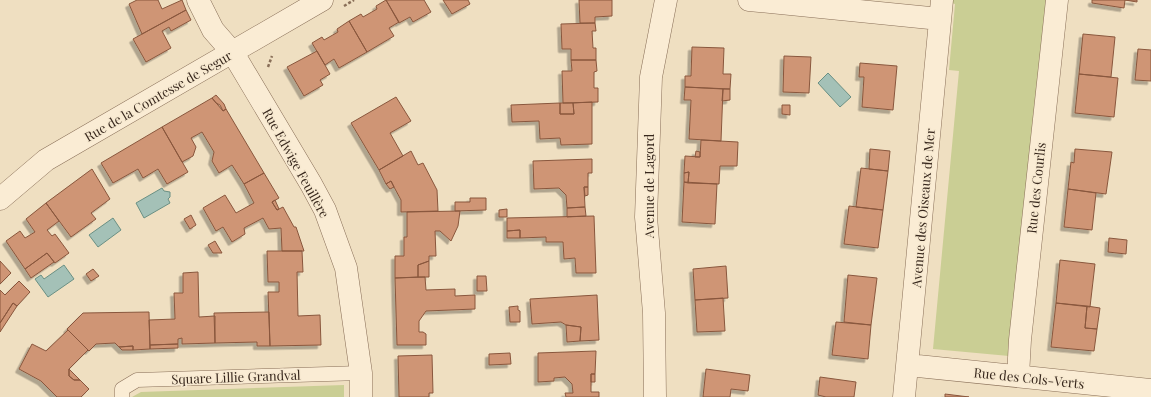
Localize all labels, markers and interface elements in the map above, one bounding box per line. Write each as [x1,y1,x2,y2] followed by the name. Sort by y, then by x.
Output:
[81,46,235,145] street label: Rue de la Comtesse de Segur
[259,105,334,221] street label: Rue Edwige Feuillère
[907,127,938,289] street label: Avenue des Oiseaux de Mer
[640,133,657,239] street label: Avenue de Lagord
[1022,141,1049,234] street label: Rue des Courlis
[973,363,1085,392] street label: Rue des Cols-Verts
[171,366,301,387] street label: Square Lillie Grandval

